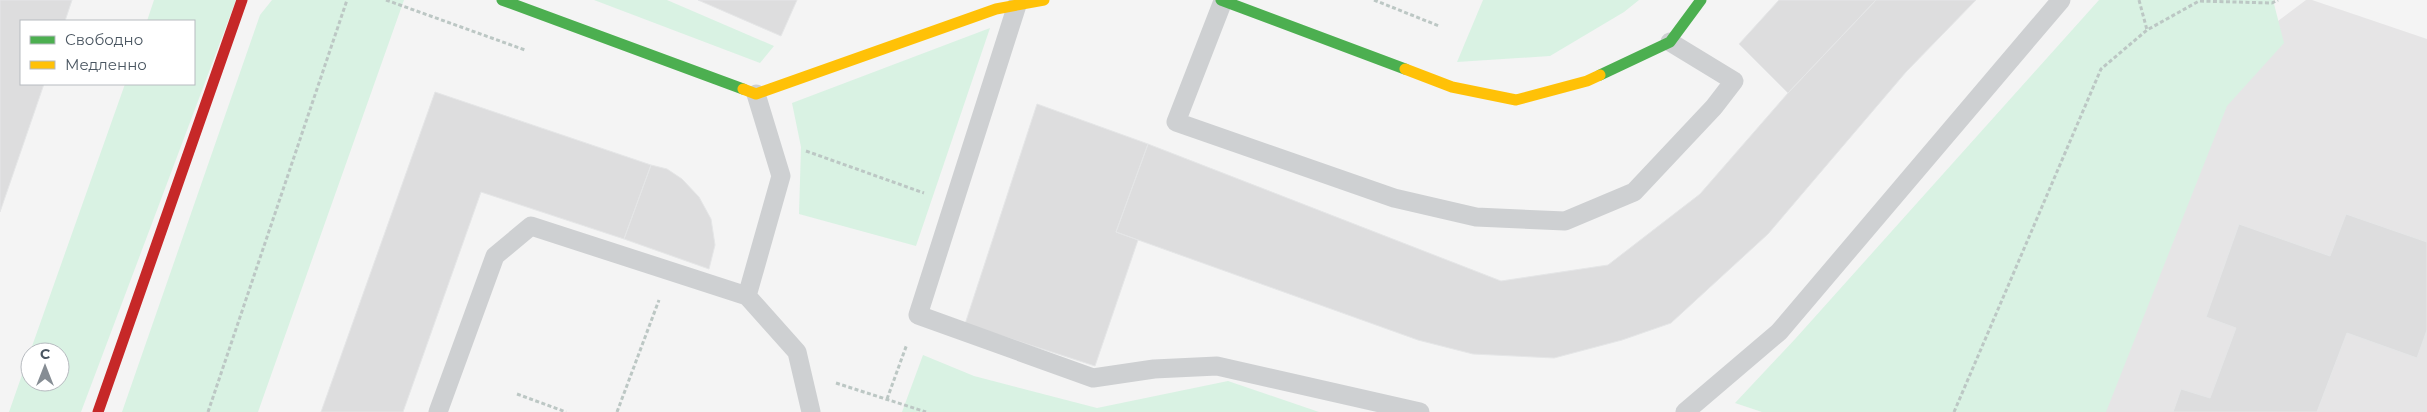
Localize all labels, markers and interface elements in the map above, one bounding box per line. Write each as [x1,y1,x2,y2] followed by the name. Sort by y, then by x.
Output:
[20,20,195,85] legend
[65,30,143,49] text: Свободно
[65,55,147,74] text: Медленно
[20,342,70,392] north arrow
[40,345,50,363] text: С

